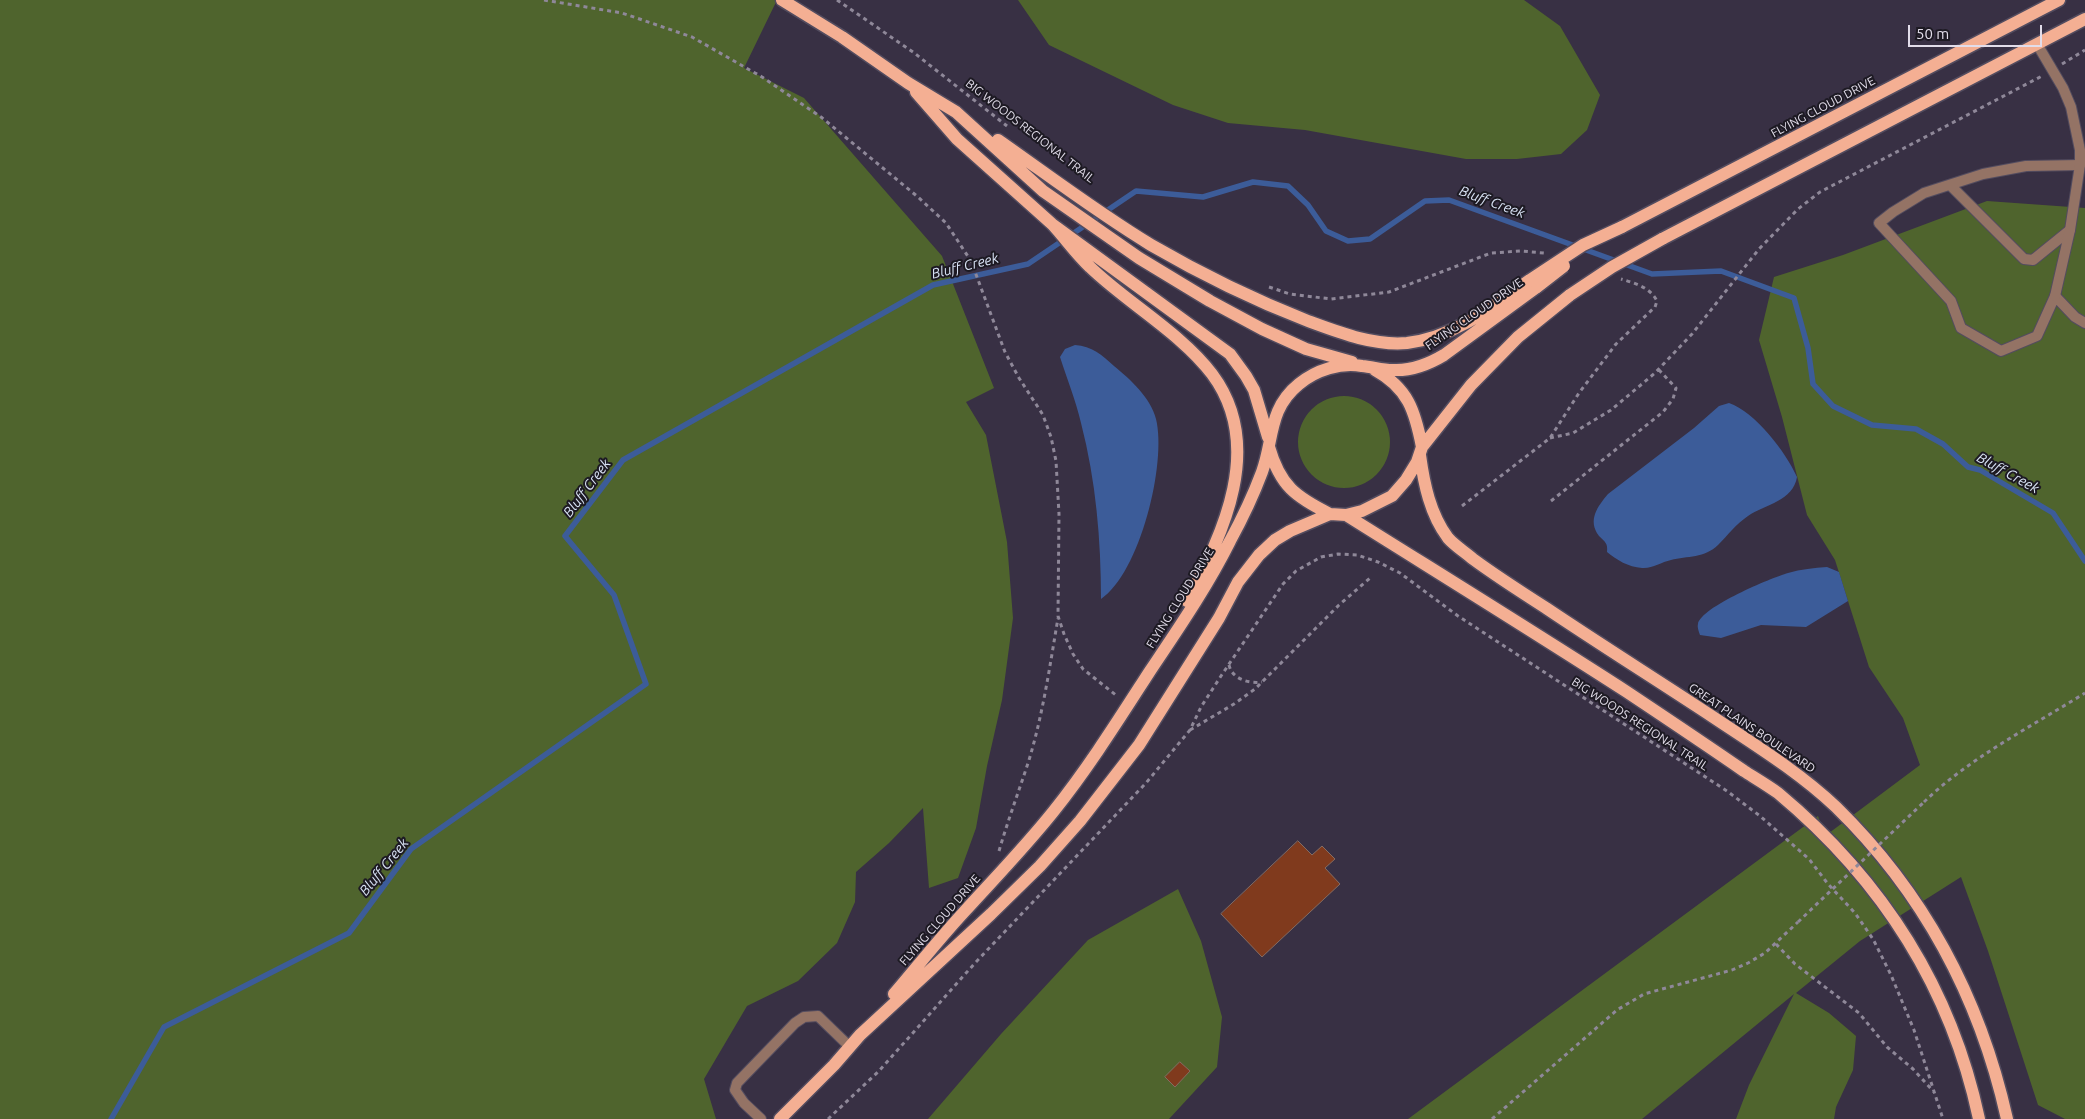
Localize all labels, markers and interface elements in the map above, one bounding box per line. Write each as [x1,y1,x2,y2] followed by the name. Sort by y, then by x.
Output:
[1910,15,2044,47] scale bar
[1916,25,1949,42] text: 50 m
[1769,73,1877,141] street label: FLYING CLOUD DRIVE
[963,76,1097,186] street label: BIG WOODS REGIONAL TRAIL
[1457,182,1527,222] water label: Bluff Creek
[930,250,1000,282] water label: Bluff Creek
[1422,275,1526,353] street label: FLYING CLOUD DRIVE
[1974,449,2042,497] water label: Bluff Creek
[560,456,614,520] water label: Bluff Creek
[1143,545,1217,651] street label: FLYING CLOUD DRIVE
[1569,674,1711,774] street label: BIG WOODS REGIONAL TRAIL
[1686,680,1818,776] street label: GREAT PLAINS BOULEVARD
[356,835,412,899] water label: Bluff Creek
[897,872,983,968] street label: FLYING CLOUD DRIVE

